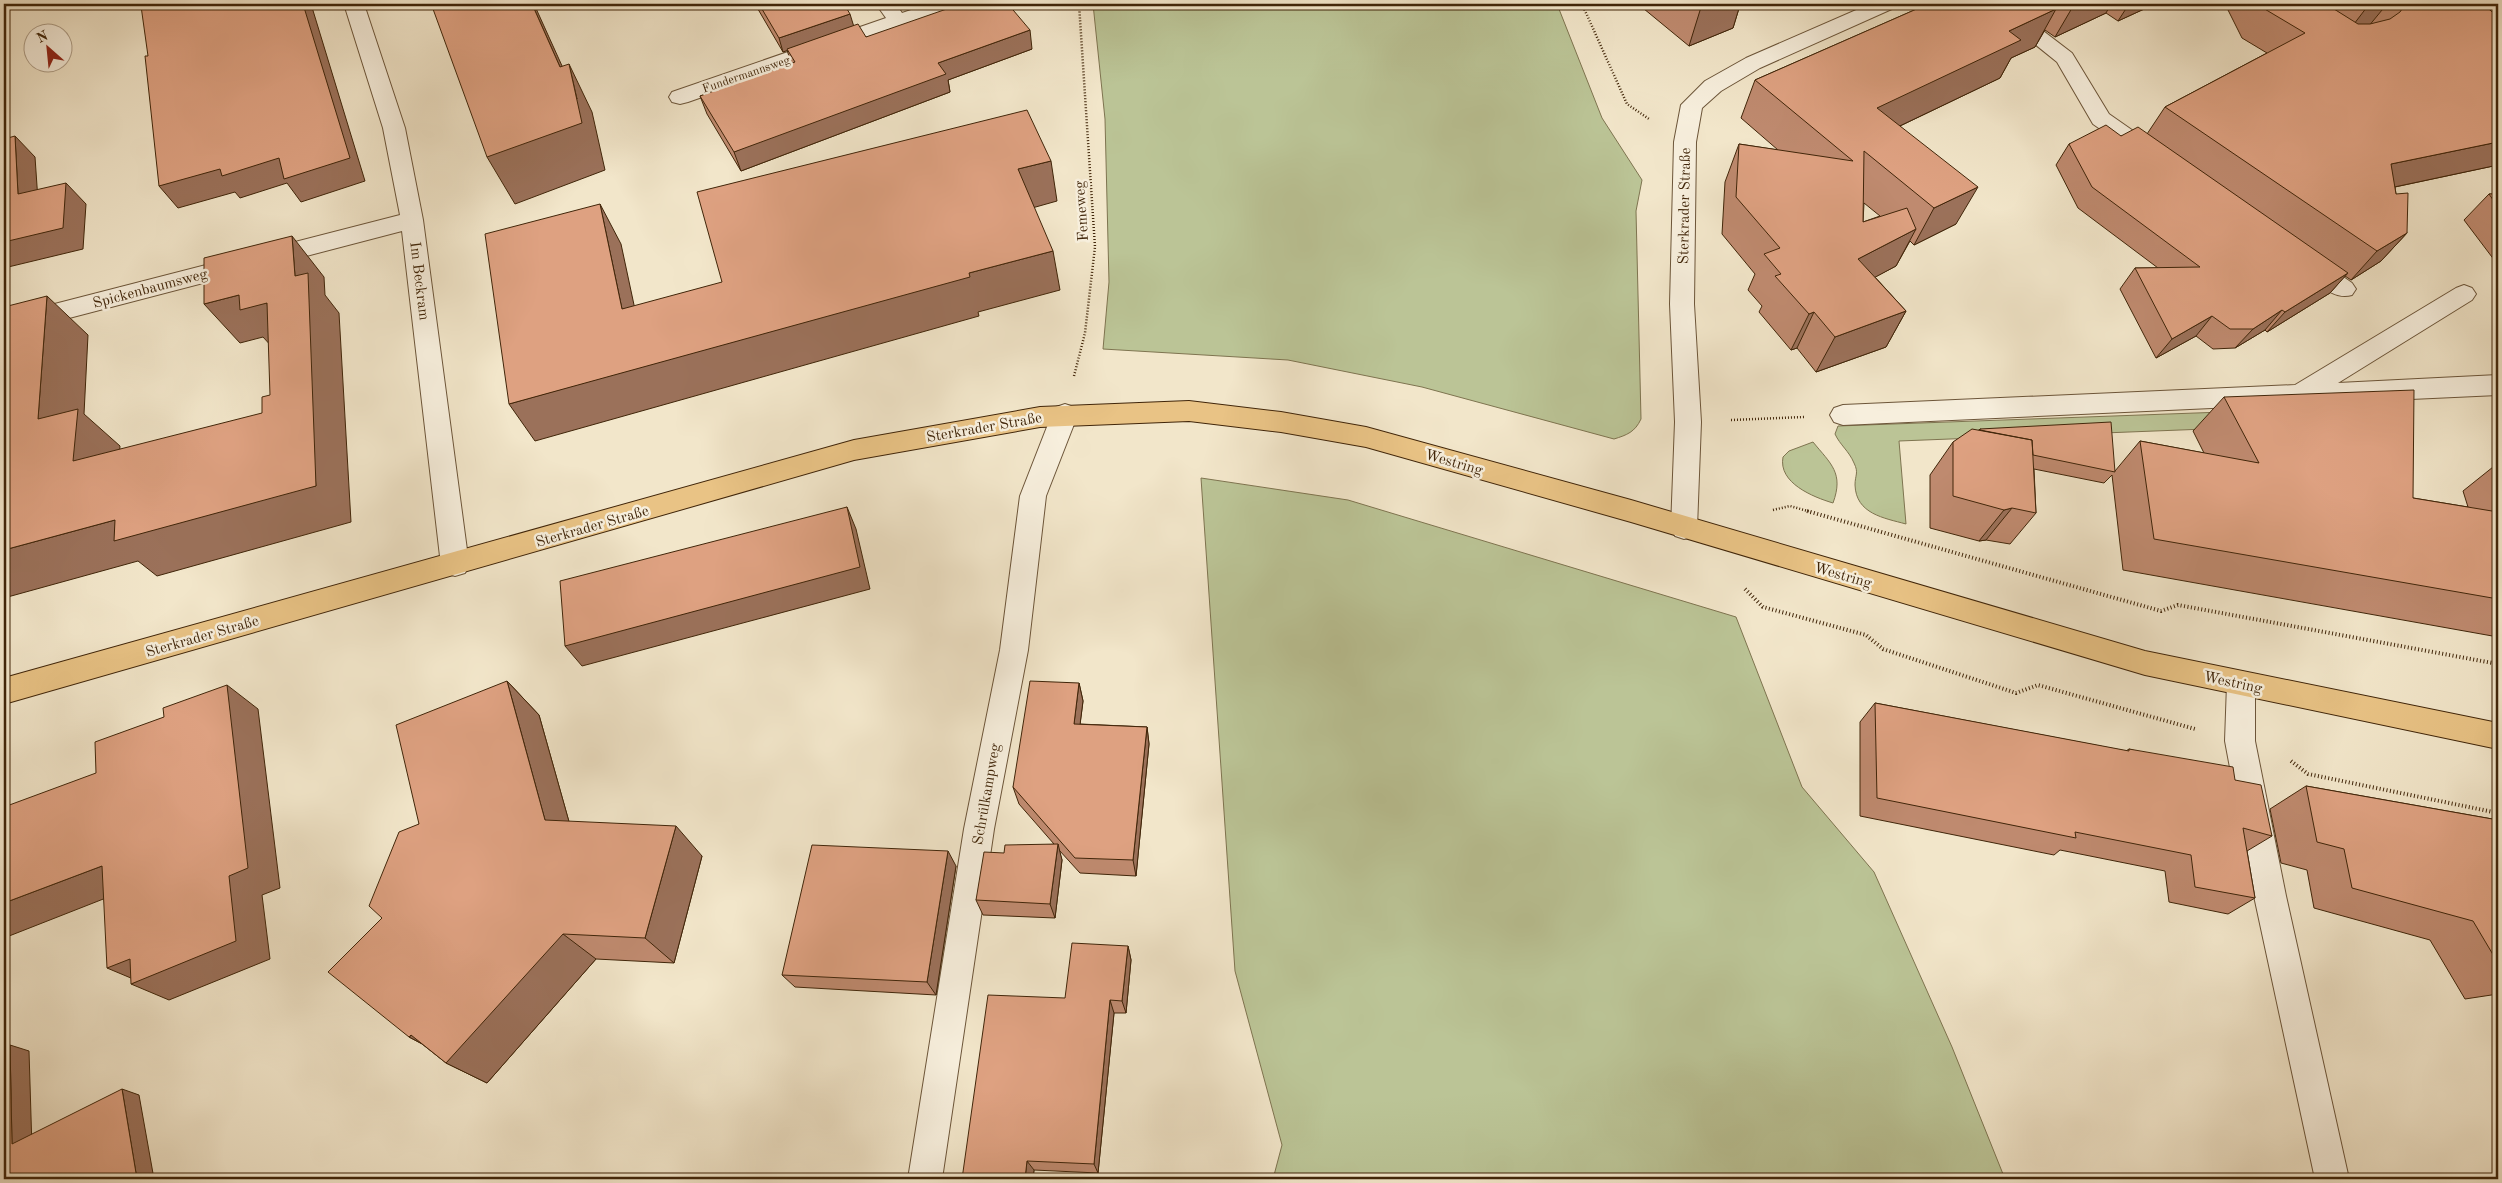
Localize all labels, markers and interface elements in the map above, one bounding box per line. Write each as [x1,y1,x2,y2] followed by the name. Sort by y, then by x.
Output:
[22,22,72,72] north arrow
[35,29,51,46] text: N
[701,54,792,96] street label: Fundermannsweg
[1677,147,1694,265] street label: Sterkrader Straße
[1073,180,1092,242] street label: Femeweg
[406,241,431,321] street label: Im Beckram
[92,267,209,312] street label: Spickenbaumsweg
[925,411,1043,446] street label: Sterkrader Straße
[1423,448,1484,479] street label: Westring
[534,504,651,551] street label: Sterkrader Straße
[1812,561,1873,592] street label: Westring
[144,614,261,661] street label: Sterkrader Straße
[2202,670,2263,697] street label: Westring
[971,742,1004,846] street label: Schrülkampweg

